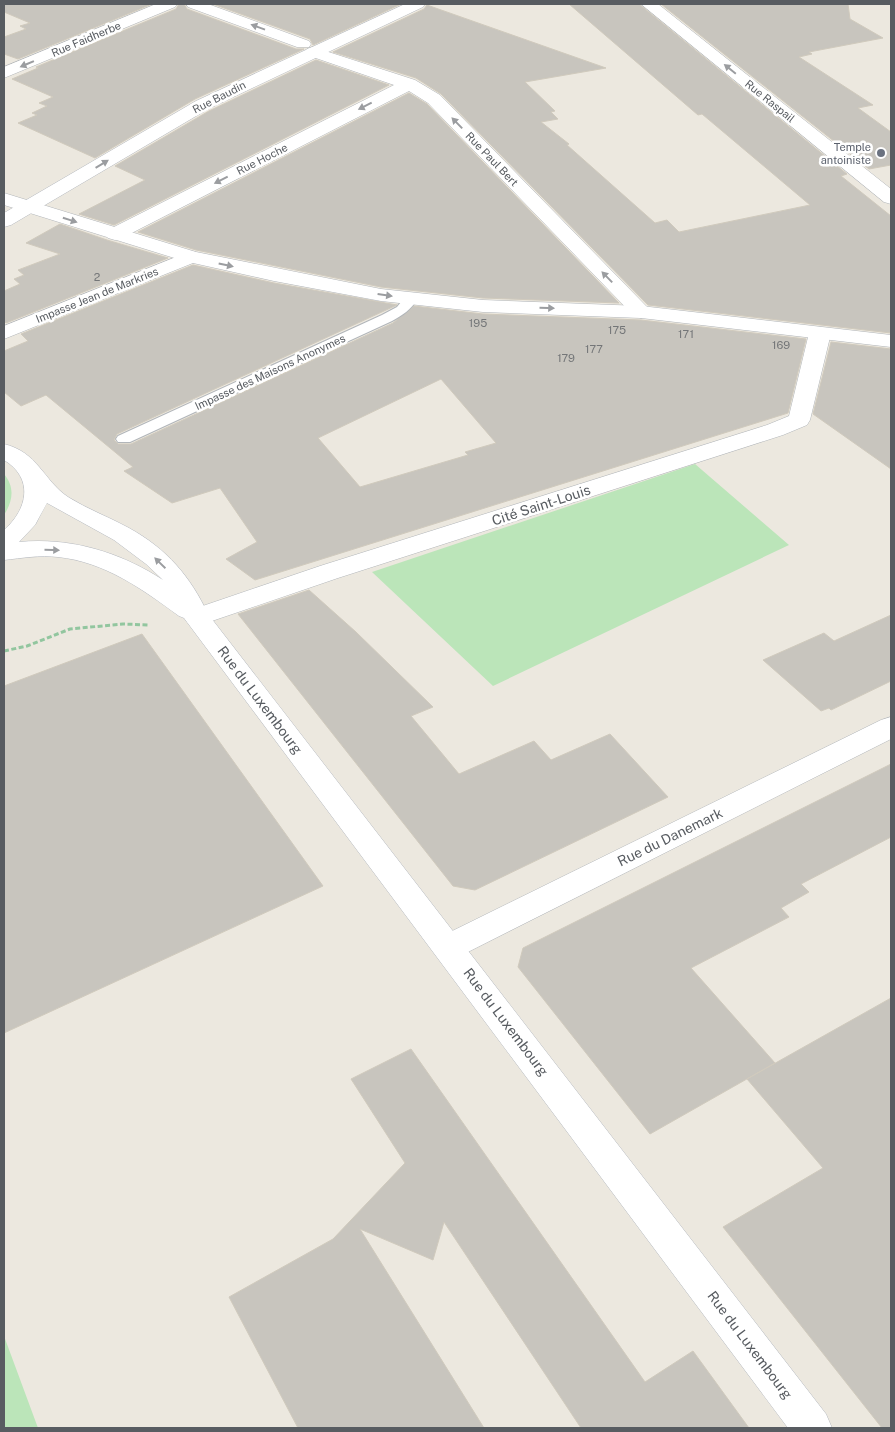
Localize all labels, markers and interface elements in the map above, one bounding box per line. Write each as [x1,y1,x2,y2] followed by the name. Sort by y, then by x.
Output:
[50,19,122,59] street label: Rue Faidherbe
[250,23,265,30] one-way arrow
[20,60,34,68] one-way arrow
[724,64,737,75] one-way arrow
[743,77,797,125] street label: Rue Raspail
[190,78,248,116] street label: Rue Baudin
[358,102,373,110] one-way arrow
[451,118,463,130] one-way arrow
[463,130,521,188] street label: Rue Paul Bert
[234,141,290,177] street label: Rue Hoche
[821,141,871,166] place label: Temple antoiniste
[875,147,887,159] marker: Temple antoiniste
[95,160,108,169] one-way arrow
[213,176,228,184] one-way arrow
[63,216,78,224] one-way arrow
[218,262,234,270] one-way arrow
[34,265,160,325] street label: Impasse Jean de Markries
[94,271,101,283] house number: 2
[601,272,613,284] one-way arrow
[378,291,394,299] one-way arrow
[540,304,556,312] one-way arrow
[469,317,487,329] house number: 195
[608,324,626,336] house number: 175
[678,328,694,340] house number: 171
[193,332,347,412] street label: Impasse des Maisons Anonymes
[772,339,790,351] house number: 169
[585,343,603,355] house number: 177
[557,352,575,364] house number: 179
[490,481,592,529] street label: Cité Saint-Louis
[45,546,61,554] one-way arrow
[154,557,166,569] one-way arrow
[214,643,306,757] street label: Rue du Luxembourg
[615,805,725,869] street label: Rue du Danemark
[460,965,552,1079] street label: Rue du Luxembourg
[704,1288,796,1402] street label: Rue du Luxembourg

